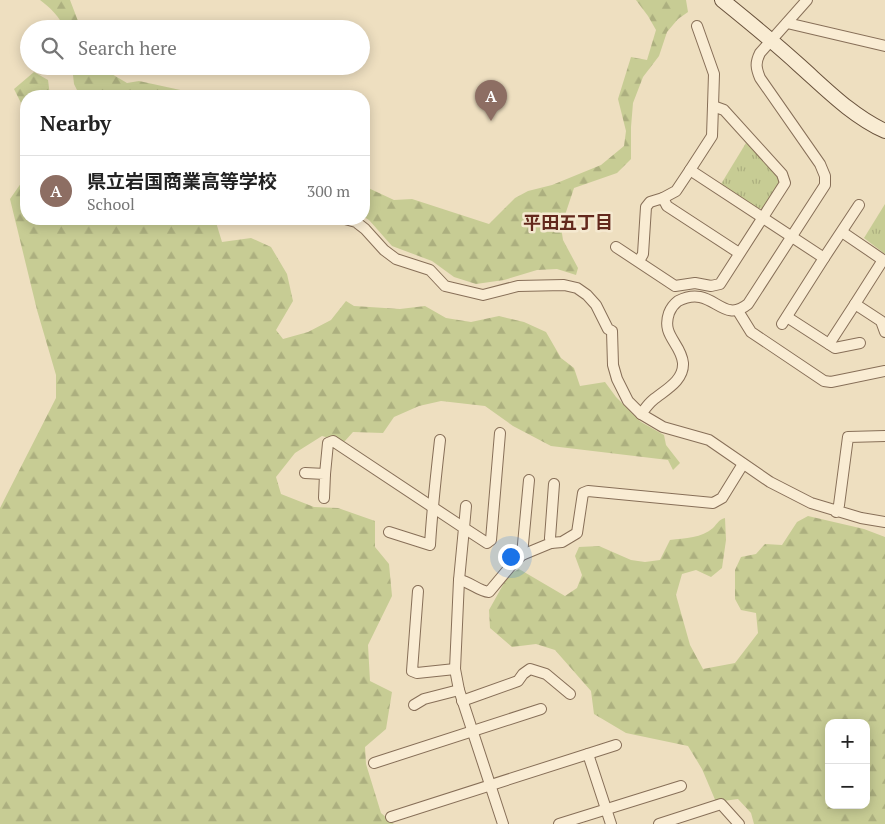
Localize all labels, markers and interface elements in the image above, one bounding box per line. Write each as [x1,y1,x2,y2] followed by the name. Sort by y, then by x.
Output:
[20,20,370,75] search box
[38,34,66,62] icon: search
[78,35,177,60] text: Search here
[475,80,507,121] pin: A
[40,109,111,137] text: Nearby
[87,168,277,193] text: 県立岩国商業高等学校
[50,180,62,202] text: A
[307,180,350,202] text: 300 m
[87,193,135,215] text: School
[523,210,613,234] district label: 平田五丁目
[498,544,524,570] your location
[825,719,870,809] map controls
[825,719,870,764] button: +
[825,764,870,809] button: −

